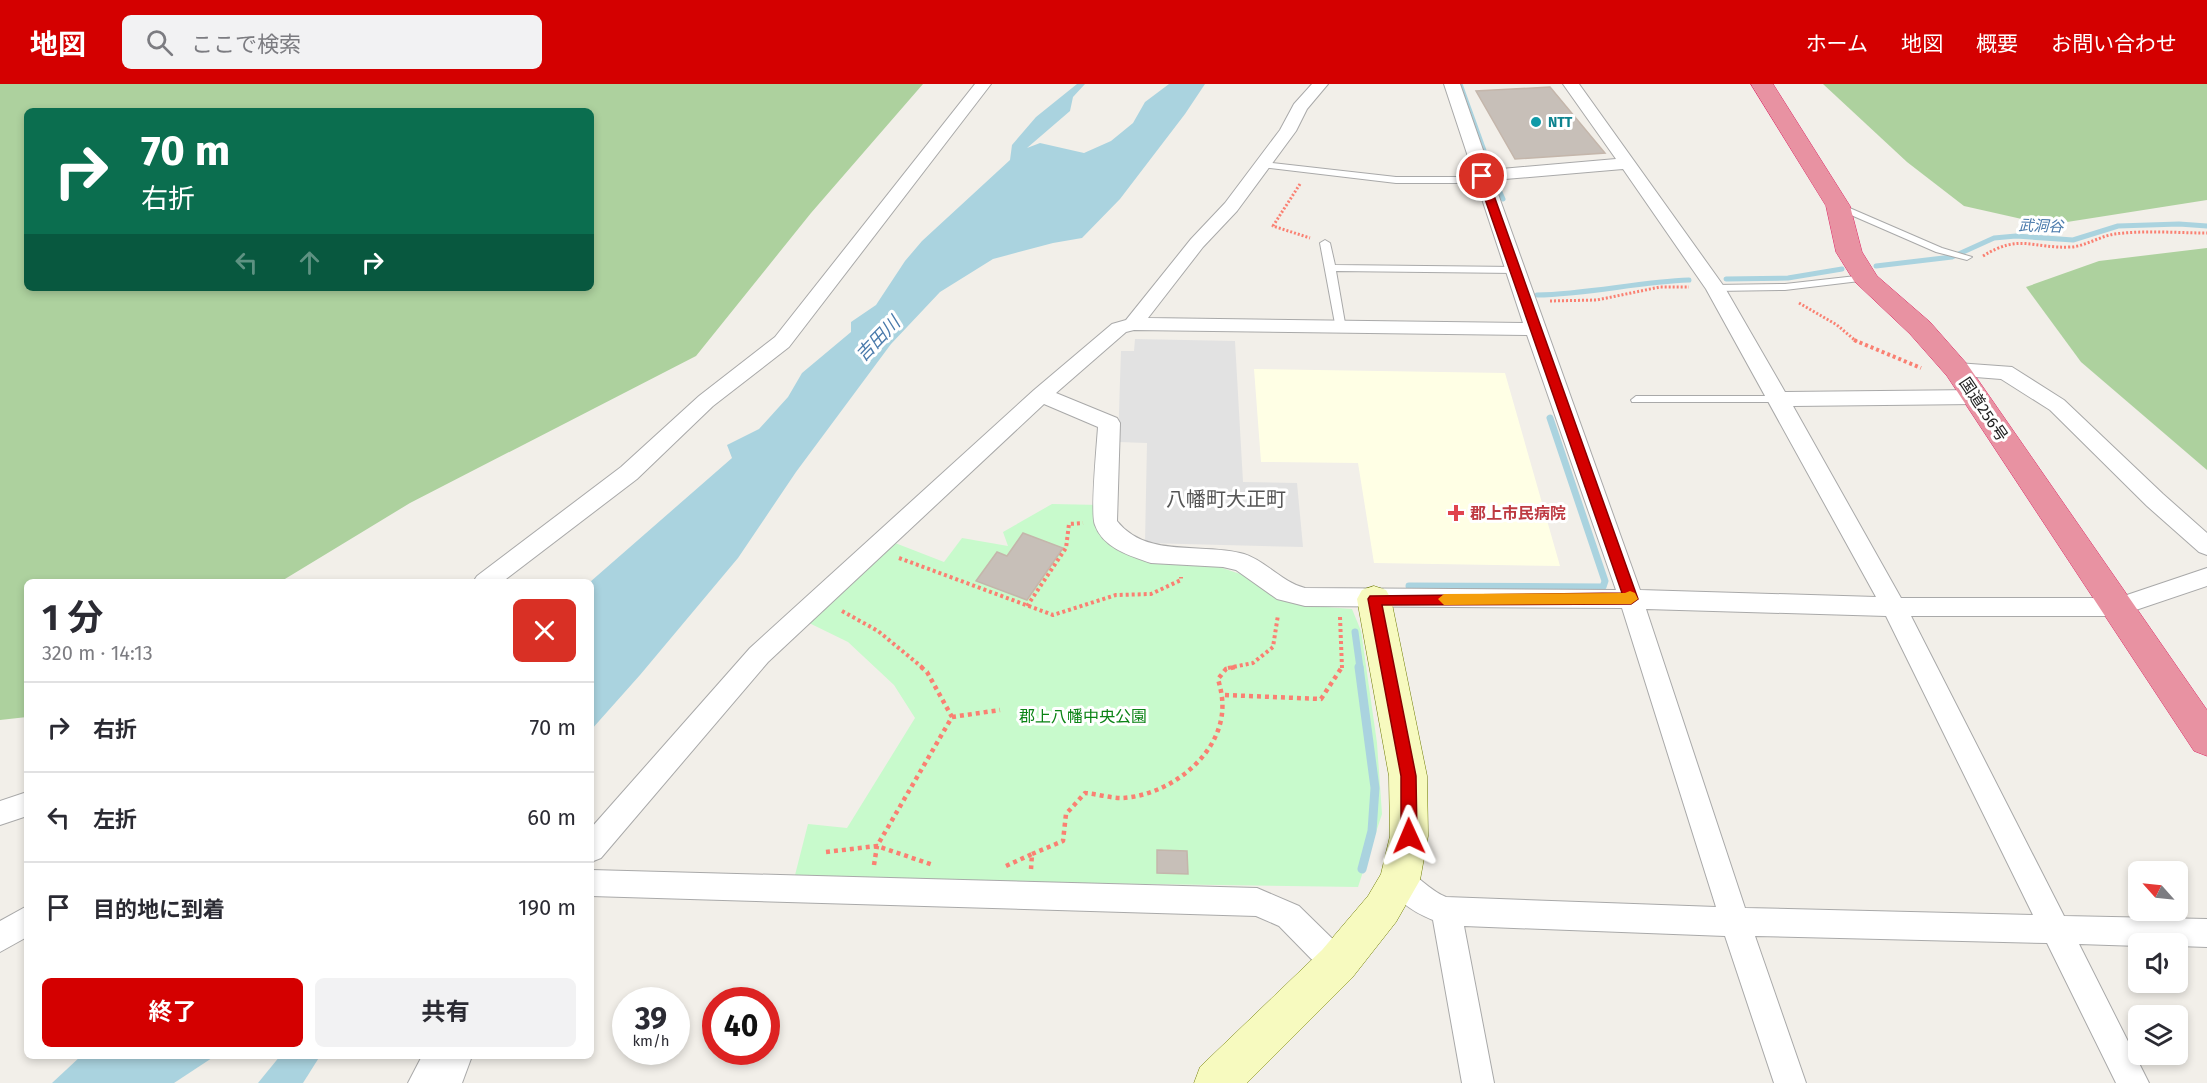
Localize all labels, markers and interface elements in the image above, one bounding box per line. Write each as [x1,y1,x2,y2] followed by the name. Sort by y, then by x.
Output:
[122,15,542,69] search box
[143,26,176,59] icon: search
[30,28,86,61] text: 地図
[191,31,301,58] text: ここで検索
[1806,31,1868,57] text: ホーム
[1901,31,1943,57] text: 地図
[1976,31,2018,57] text: 概要
[2051,31,2177,57] text: お問い合わせ
[1548,114,1573,131] place label: NTT
[1529,115,1543,129] marker: NTT
[141,126,230,176] text: 70 m
[42,132,120,210] icon: right
[1456,150,1507,201] pin
[1465,159,1498,192] icon: arrive
[141,183,195,215] text: 右折
[2018,216,2066,236] water label: 武洞谷
[230,246,263,279] icon: left
[293,246,326,279] icon: ahead
[356,246,389,279] icon: right
[851,310,906,366] water label: 吉田川
[1955,374,2012,445] street label: 国道256号
[1166,487,1286,511] district label: 八幡町大正町
[1447,504,1465,522] marker: 郡上市民病院
[1470,504,1566,523] place label: 郡上市民病院
[42,596,103,640] text: 1 分
[513,599,576,662] button: close
[42,641,153,665] text: 320 m · 14:13
[1019,707,1147,726] park label: 郡上八幡中央公園
[42,711,75,744] icon: right
[530,714,576,741] text: 70 m
[93,716,137,743] text: 右折
[42,801,75,834] icon: left
[527,804,576,831] text: 60 m
[1377,804,1441,868] position arrow
[93,806,137,833] text: 左折
[2128,861,2188,921] north arrow
[2128,861,2188,1065] map controls
[42,891,75,924] icon: arrive
[518,894,576,921] text: 190 m
[93,896,225,923] text: 目的地に到着
[2128,933,2188,993] button: sound
[42,978,303,1047] button: 終了
[315,978,576,1047] button: 共有
[702,987,780,1065] speed limit sign: 40
[635,1001,667,1037] text: 39
[2128,1005,2188,1065] button: layers
[632,1032,670,1050] text: km/h

